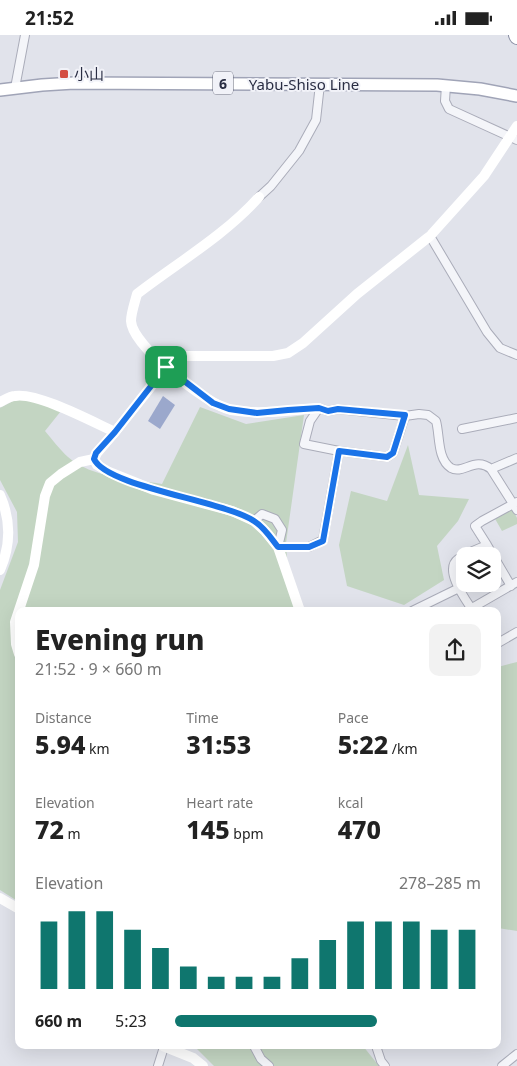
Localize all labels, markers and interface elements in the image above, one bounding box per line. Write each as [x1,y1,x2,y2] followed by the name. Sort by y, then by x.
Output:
[25,5,74,31] text: 21:52
[74,64,104,84] place label: 小山
[58,68,70,80] marker: 小山
[213,71,233,94] road number: 6
[249,74,359,94] street label: Yabu-Shiso Line
[145,346,187,388] pin
[152,353,180,381] icon: arrive
[456,547,501,592] map controls
[456,547,501,592] button: layers
[35,620,204,658] text: Evening run
[429,624,481,676] button: share
[35,658,162,680] text: 21:52 · 9 × 660 m
[35,708,92,727] text: Distance
[186,708,219,727] text: Time
[338,708,369,727] text: Pace
[35,727,85,761] text: 5.94
[186,727,251,761] text: 31:53
[338,727,388,761] text: 5:22
[85,739,110,758] text: km
[388,739,418,758] text: /km
[35,793,95,812] text: Elevation
[186,793,253,812] text: Heart rate
[338,793,363,812] text: kcal
[35,812,64,846] text: 72
[186,812,230,846] text: 145
[338,812,381,846] text: 470
[64,824,81,843] text: m
[230,824,264,843] text: bpm
[35,872,103,894] text: Elevation
[399,872,481,894] text: 278–285 m
[35,1010,82,1032] text: 660 m
[115,1010,147,1032] text: 5:23

